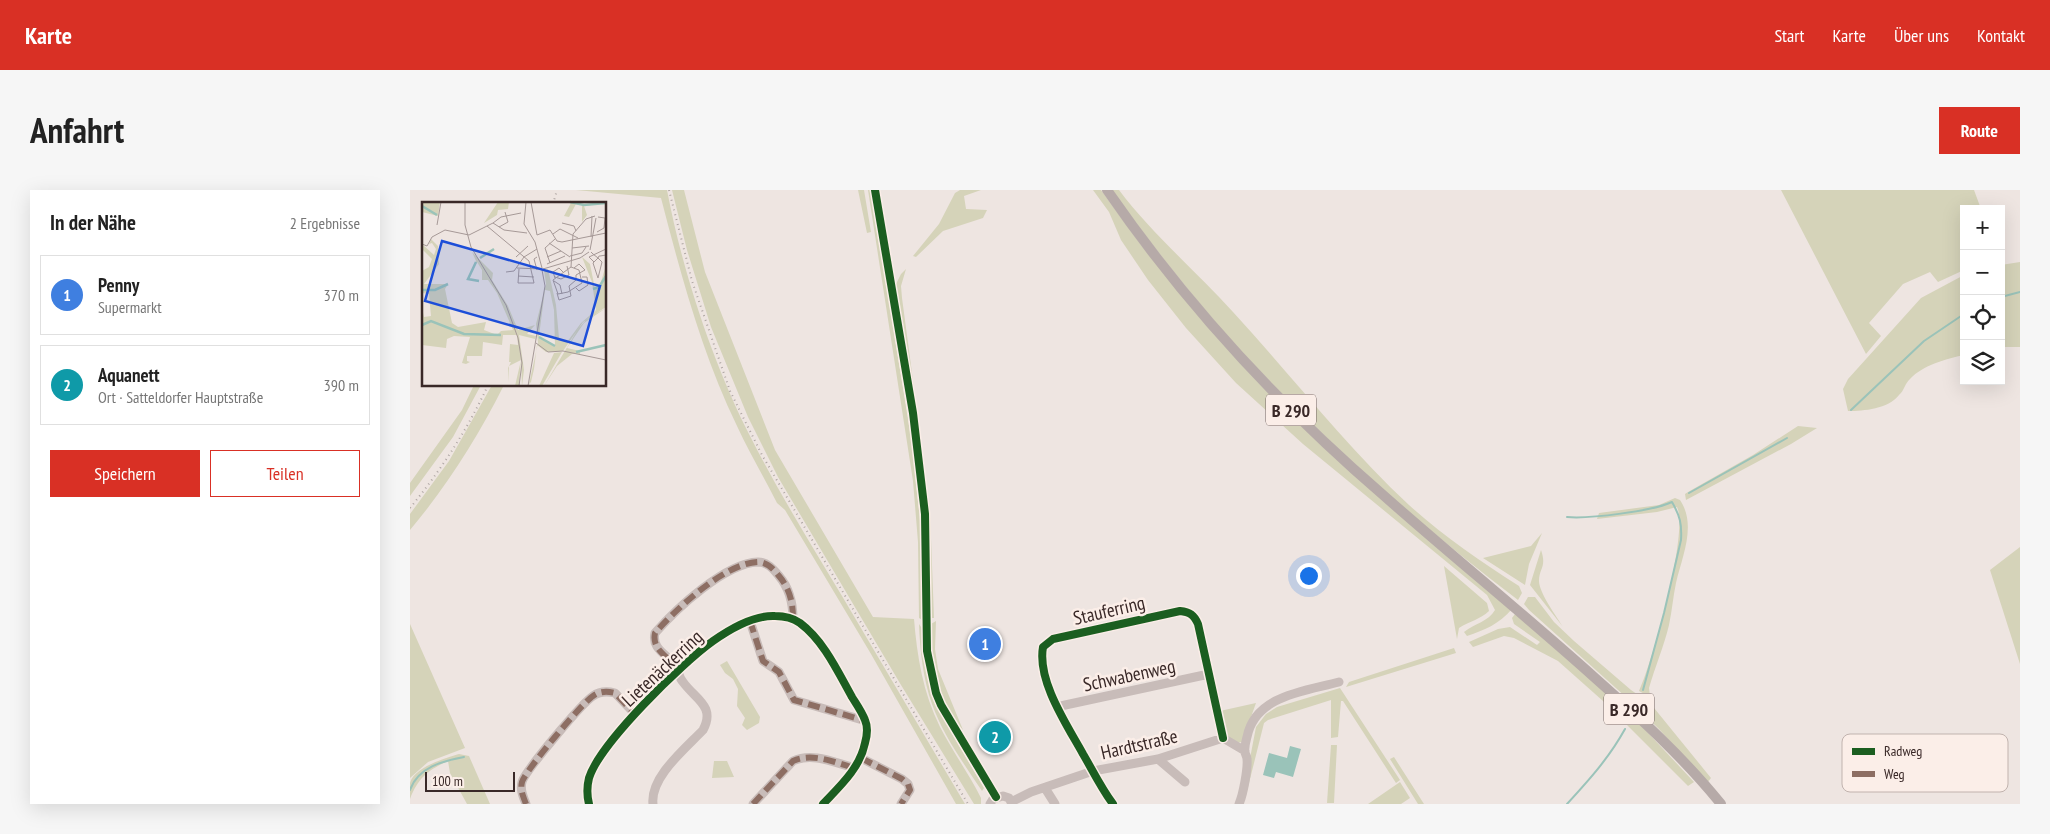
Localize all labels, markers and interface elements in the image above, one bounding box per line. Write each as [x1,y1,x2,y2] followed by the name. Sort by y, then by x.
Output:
[25,20,72,51] text: Karte
[1774,24,1805,47] text: Start
[1833,24,1866,47] text: Karte
[1894,24,1949,47] text: Über uns
[1977,24,2025,47] text: Kontakt
[30,107,124,153] text: Anfahrt
[1939,107,2020,154] button: Route
[422,202,606,386] inset map
[1960,205,2005,385] map controls
[1960,205,2005,250] button: +
[50,209,136,236] text: In der Nähe
[290,213,360,233] text: 2 Ergebnisse
[1960,250,2005,295] button: −
[98,273,139,297] text: Penny
[63,285,71,305] text: 1
[324,285,359,305] text: 370 m
[1960,295,2005,340] button: locate
[98,297,162,317] text: Supermarkt
[1960,340,2005,385] button: layers
[98,363,160,387] text: Aquanett
[63,375,71,395] text: 2
[324,375,359,395] text: 390 m
[98,387,263,407] text: Ort · Satteldorfer Hauptstraße
[1266,394,1316,426] road number: B 290
[50,450,200,497] button: Speichern
[210,450,360,497] button: Teilen
[1296,563,1322,589] your location
[1071,590,1147,630] street label: Stauferring
[617,625,707,711] street label: Lietenäckerring
[969,625,1001,663] pin: 1
[1081,654,1177,696] street label: Schwabenweg
[1604,694,1654,724] road number: B 290
[979,718,1011,756] pin: 2
[1098,723,1180,764] street label: Hardtstraße
[1842,734,2008,792] legend
[1884,742,1922,760] text: Radweg
[1884,765,1905,783] text: Weg
[425,769,515,792] scale bar
[432,772,463,790] text: 100 m

